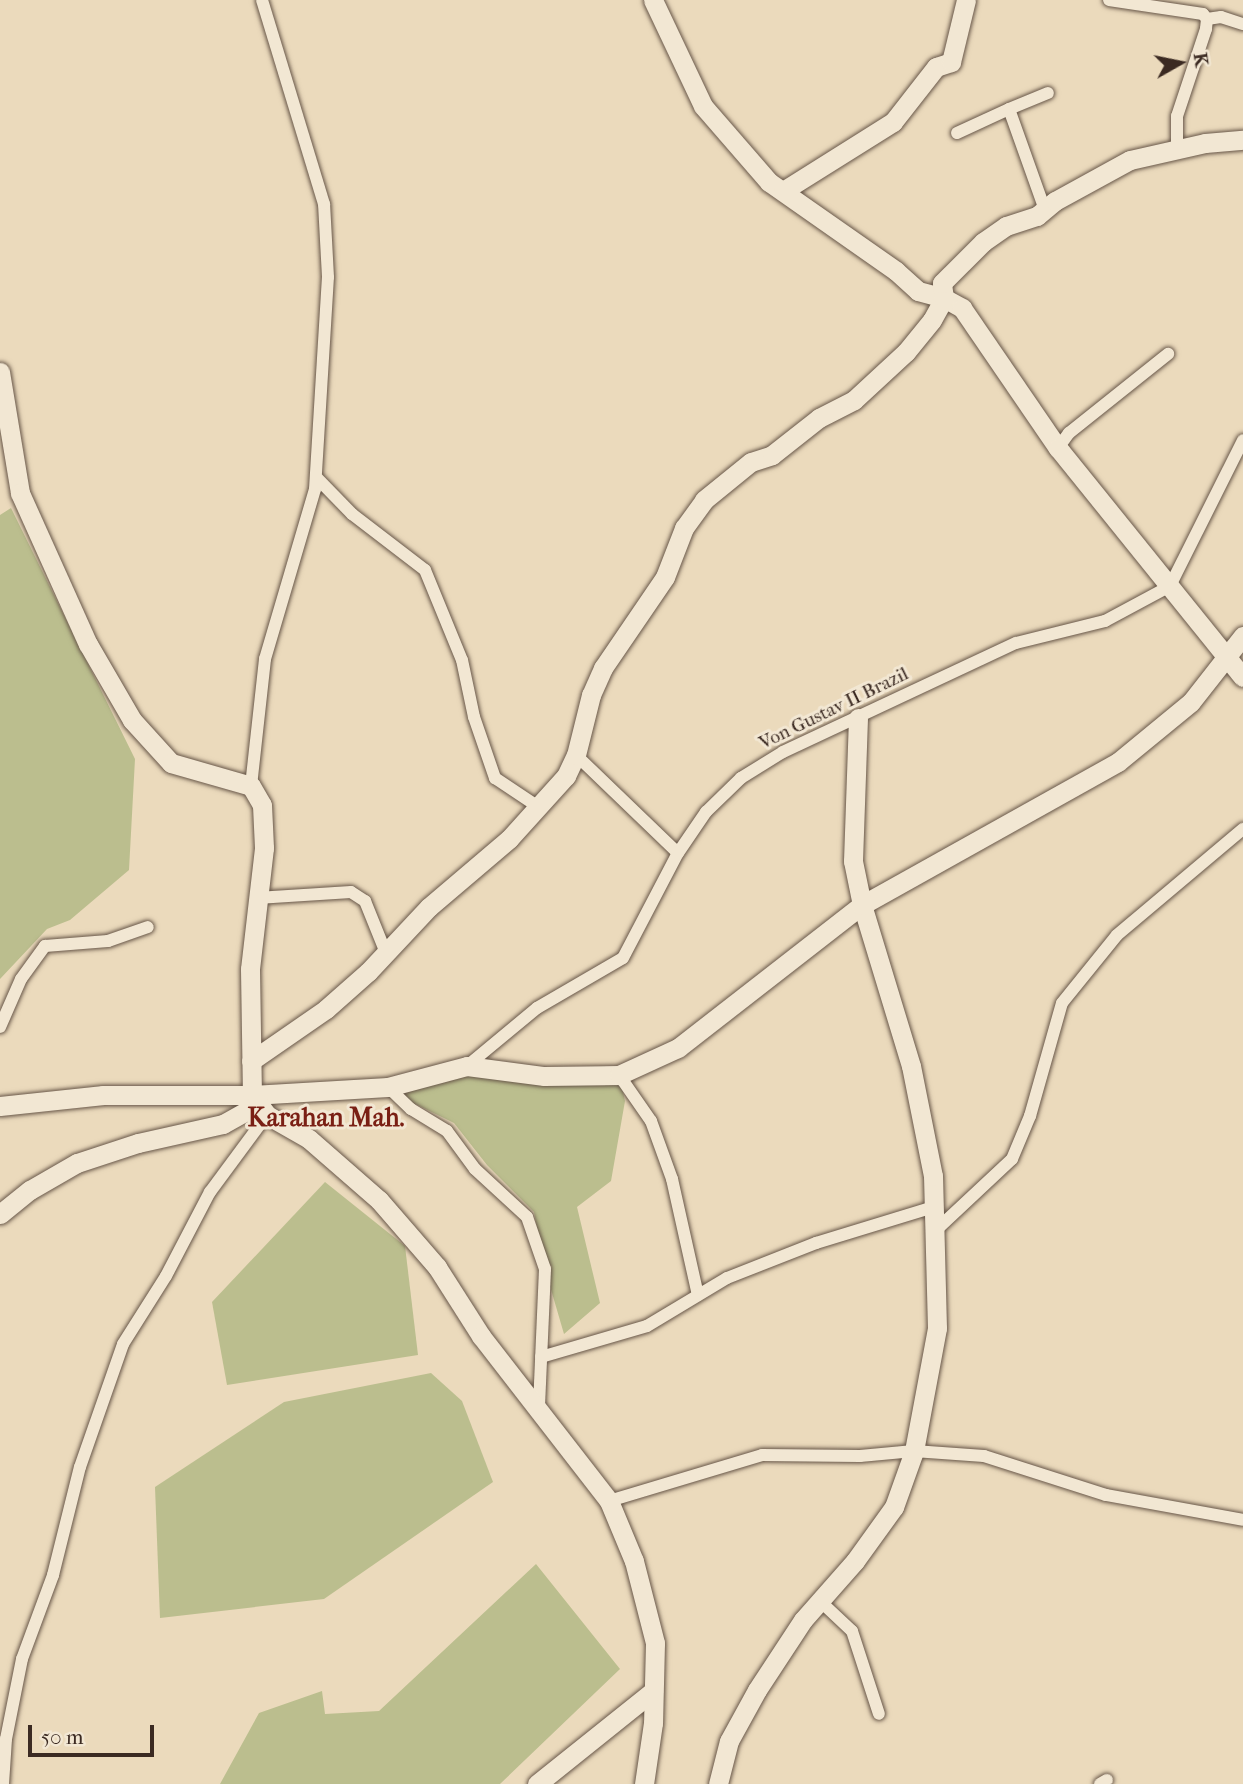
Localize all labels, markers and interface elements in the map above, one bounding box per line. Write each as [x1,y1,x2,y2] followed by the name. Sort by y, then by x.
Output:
[1145,28,1215,98] north arrow
[1189,51,1213,68] text: K
[756,663,912,755] street label: Von Gustav II Brazil
[247,1102,405,1134] district label: Karahan Mah.
[32,1710,158,1754] scale bar
[41,1725,84,1749] text: 50 m

